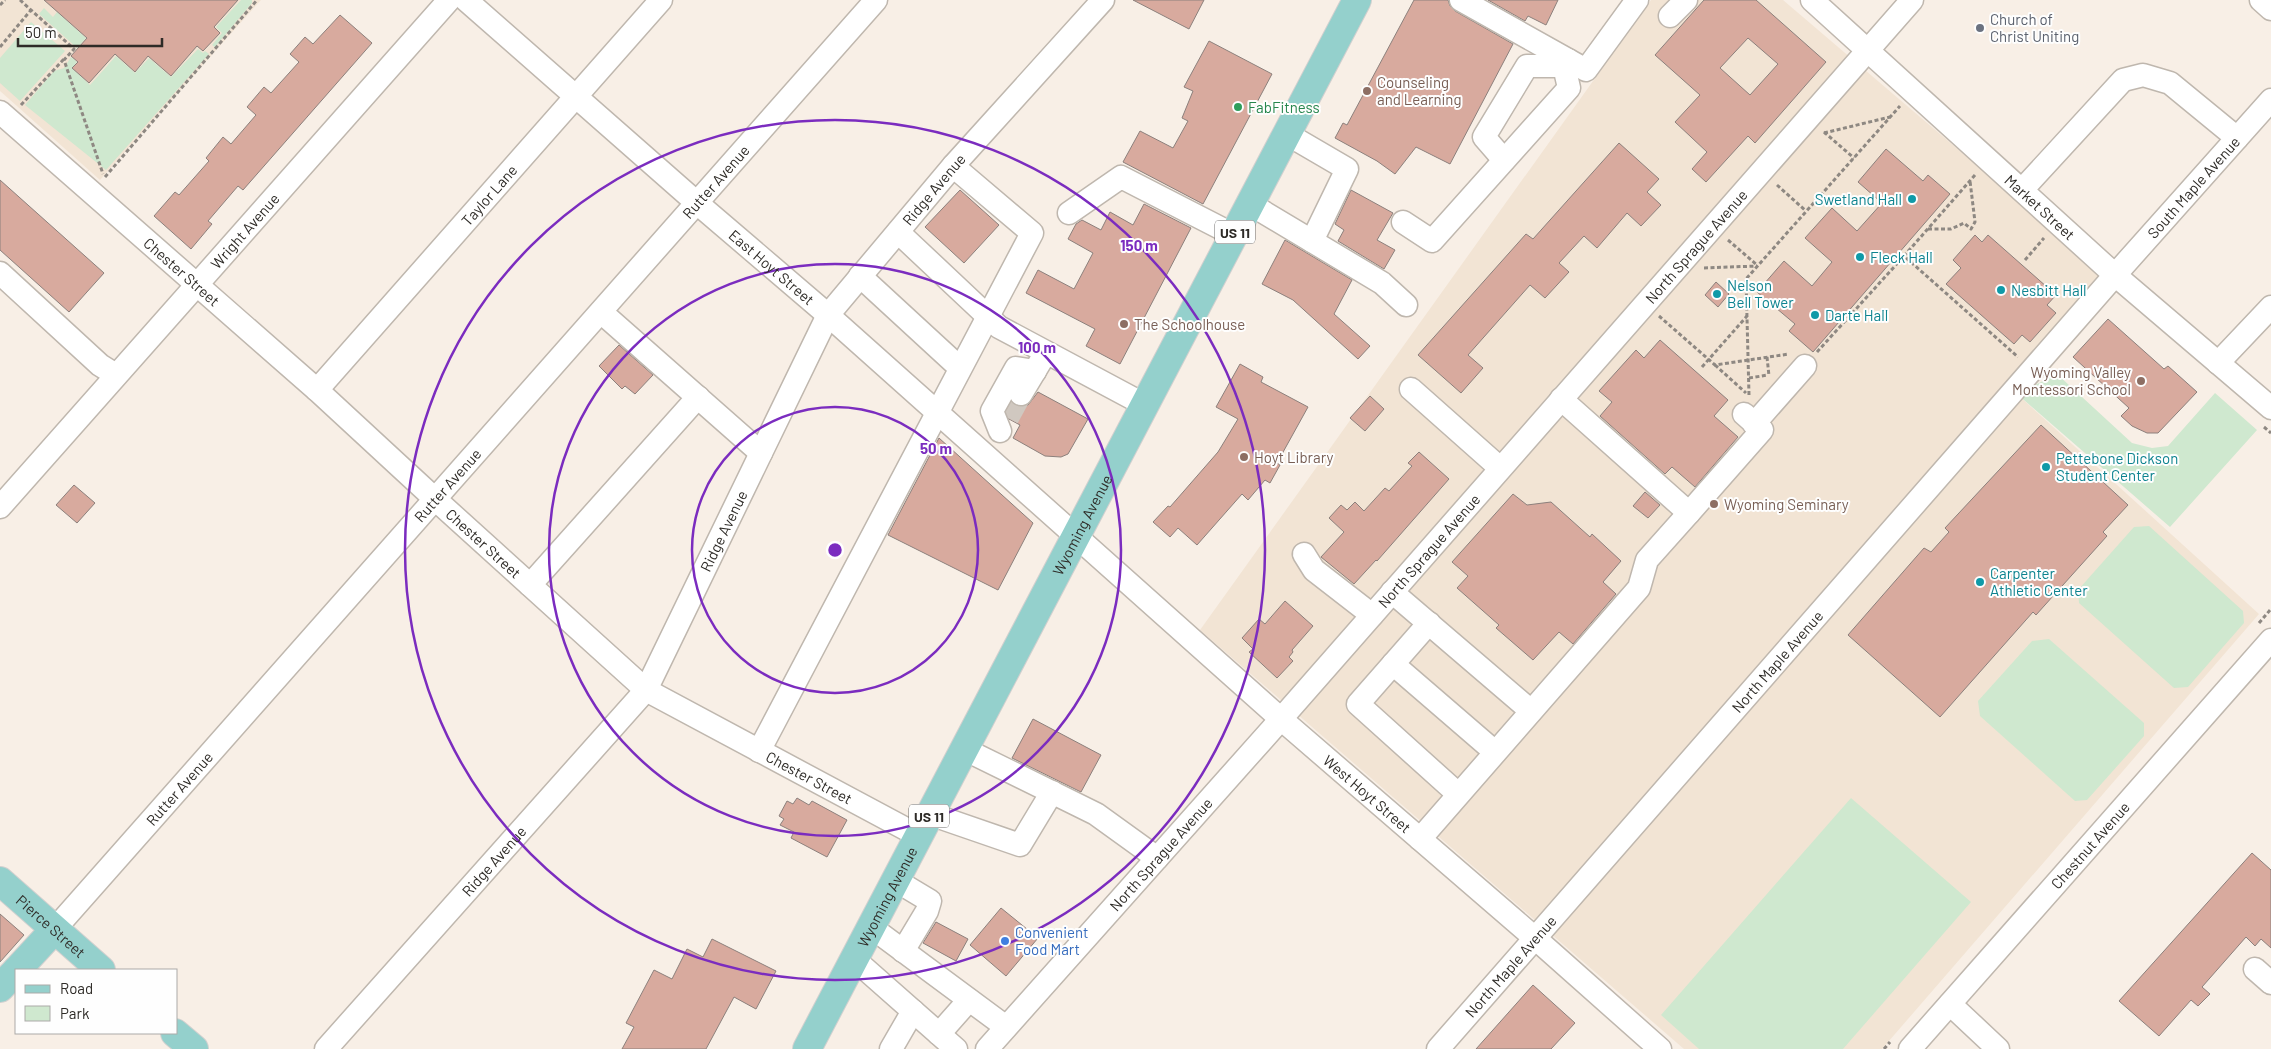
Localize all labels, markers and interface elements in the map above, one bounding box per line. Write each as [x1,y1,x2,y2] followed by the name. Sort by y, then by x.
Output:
[1990,10,2079,45] place label: Church of Christ Uniting
[18,15,161,47] scale bar
[1974,22,1986,34] marker: Church of Christ Uniting
[25,23,57,41] text: 50 m
[1377,73,1461,108] place label: Counseling and Learning
[1361,85,1373,97] marker: Counseling and Learning
[1248,98,1320,116] place label: FabFitness
[1232,101,1244,113] marker: FabFitness
[2143,132,2243,242] street label: South Maple Avenue
[678,141,753,222] street label: Rutter Avenue
[898,150,969,229] street label: Ridge Avenue
[457,161,521,229] street label: Taylor Lane
[2001,171,2079,243] street label: Market Street
[1641,186,1751,307] street label: North Sprague Avenue
[207,189,283,272] street label: Wright Avenue
[1815,190,1902,208] place label: Swetland Hall
[1906,193,1918,205] marker: Swetland Hall
[1215,220,1255,243] road number: US 11
[726,226,818,308] street label: East Hoyt Street
[140,234,224,310] street label: Chester Street
[1120,236,1158,254] text: 150 m
[1870,248,1933,266] place label: Fleck Hall
[1854,251,1866,263] marker: Fleck Hall
[1727,276,1794,311] place label: Nelson Bell Tower
[2011,281,2087,299] place label: Nesbitt Hall
[1995,284,2007,296] marker: Nesbitt Hall
[1711,288,1723,300] marker: Nelson Bell Tower
[1825,306,1888,324] place label: Darte Hall
[1809,309,1821,321] marker: Darte Hall
[1134,315,1245,333] place label: The Schoolhouse
[1118,318,1130,330] marker: The Schoolhouse
[1018,338,1056,356] text: 100 m
[2012,363,2131,398] place label: Wyoming Valley Montessori School
[2135,375,2147,387] marker: Wyoming Valley Montessori School
[920,439,952,457] text: 50 m
[410,444,485,525] street label: Rutter Avenue
[1254,448,1334,466] place label: Hoyt Library
[2056,449,2178,484] place label: Pettebone Dickson Student Center
[1238,451,1250,463] marker: Hoyt Library
[2040,461,2052,473] marker: Pettebone Dickson Student Center
[1048,471,1116,578] street label: Wyoming Avenue
[696,487,751,574] street label: Ridge Avenue
[1374,490,1484,611] street label: North Sprague Avenue
[1724,495,1849,513] place label: Wyoming Seminary
[1708,498,1720,510] marker: Wyoming Seminary
[443,505,525,582] street label: Chester Street
[826,541,844,559] centre of rings
[1990,564,2088,599] place label: Carpenter Athletic Center
[1974,576,1986,588] marker: Carpenter Athletic Center
[1728,607,1826,716] street label: North Maple Avenue
[763,747,855,808] street label: Chester Street
[142,748,216,829] street label: Rutter Avenue
[1320,751,1415,836] street label: West Hoyt Street
[1105,794,1216,914] street label: North Sprague Avenue
[2047,798,2133,892] street label: Chestnut Avenue
[909,804,949,828] road number: US 11
[458,822,530,900] street label: Ridge Avenue
[853,843,921,950] street label: Wyoming Avenue
[13,891,89,961] street label: Pierce Street
[1461,912,1560,1021] street label: North Maple Avenue
[1015,923,1089,958] place label: Convenient Food Mart
[999,935,1011,947] marker: Convenient Food Mart
[15,969,178,1034] legend
[60,979,93,997] text: Road
[60,1004,90,1022] text: Park

